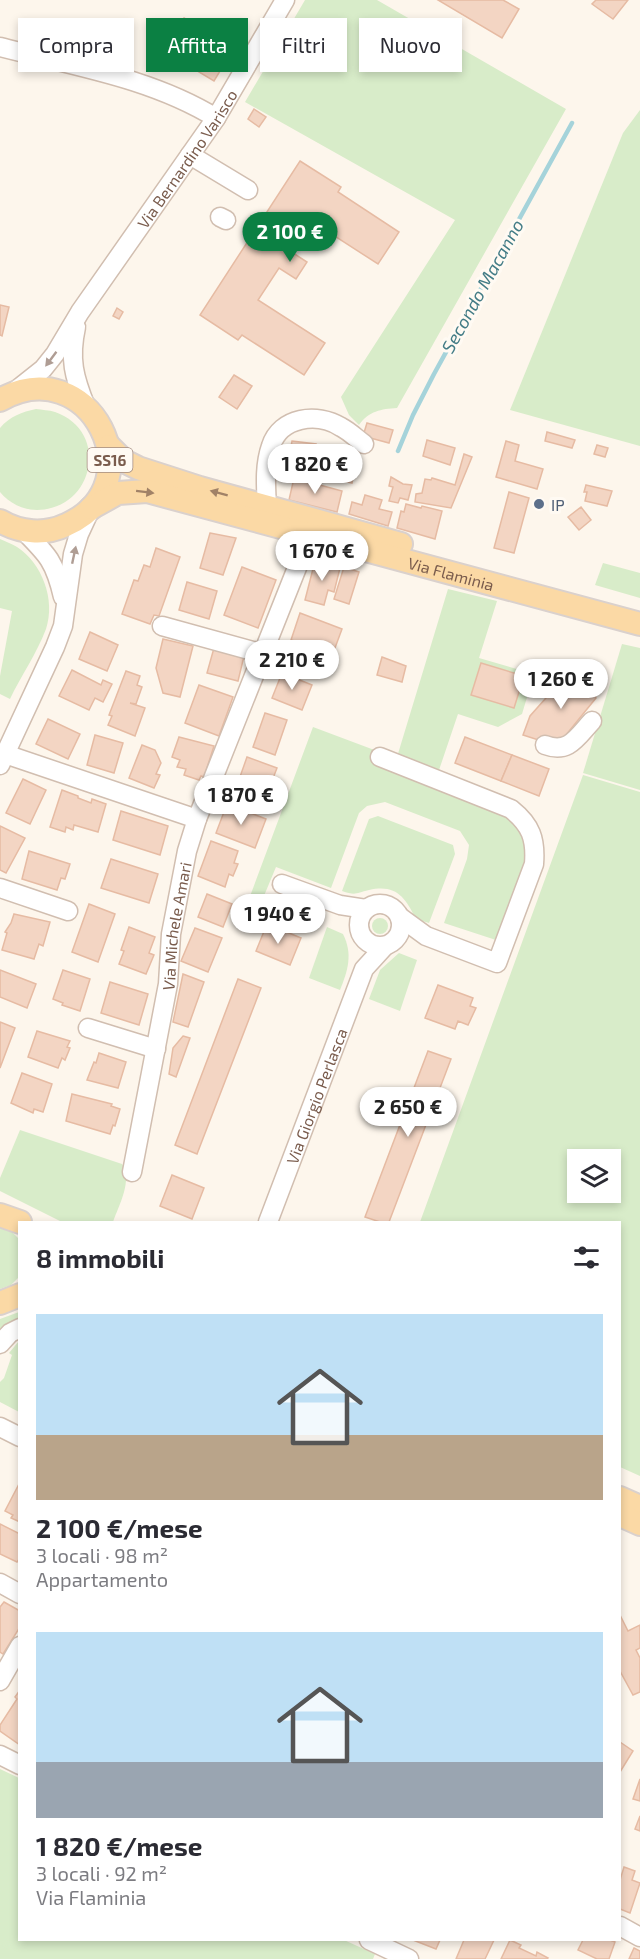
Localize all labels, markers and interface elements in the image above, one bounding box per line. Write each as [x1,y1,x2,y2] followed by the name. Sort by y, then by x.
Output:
[18,18,134,72] chip: Compra
[146,18,248,72] chip: Affitta
[260,18,347,72] chip: Filtri
[359,18,462,72] chip: Nuovo
[133,86,240,231] street label: Via Bernardino Varisco
[235,212,345,263] pin: 2 100 €
[436,215,528,357] water label: Secondo Macanno
[257,219,323,243] text: 2 100 €
[45,350,57,366] one-way arrow
[260,444,370,495] pin: 1 820 €
[88,448,132,472] road number: SS16
[282,451,348,475] text: 1 820 €
[136,487,155,497] one-way arrow
[210,488,228,498] one-way arrow
[551,495,565,514] place label: IP
[532,497,546,511] marker: IP
[267,531,377,582] pin: 1 670 €
[289,538,355,562] text: 1 670 €
[69,546,79,565] one-way arrow
[406,552,496,594] street label: Via Flaminia
[237,640,347,691] pin: 2 210 €
[259,647,325,671] text: 2 210 €
[506,659,616,710] pin: 1 260 €
[528,666,594,690] text: 1 260 €
[186,775,296,826] pin: 1 870 €
[208,782,274,806] text: 1 870 €
[158,860,194,992] street label: Via Michele Amari
[223,894,333,945] pin: 1 940 €
[244,901,312,925] text: 1 940 €
[281,1025,350,1166] street label: Via Giorgio Perlasca
[353,1087,463,1138] pin: 2 650 €
[374,1094,442,1118] text: 2 650 €
[567,1149,621,1203] map controls
[567,1149,621,1203] button: layers
[570,1241,603,1274] icon: filters
[36,1242,164,1273] text: 8 immobili
[266,1353,374,1461] icon: home
[36,1512,203,1543] text: 2 100 €/mese
[36,1543,168,1567] text: 3 locali · 98 m²
[36,1567,168,1591] text: Appartamento
[266,1671,374,1779] icon: home
[36,1830,202,1861] text: 1 820 €/mese
[36,1861,167,1885] text: 3 locali · 92 m²
[36,1885,146,1909] text: Via Flaminia

